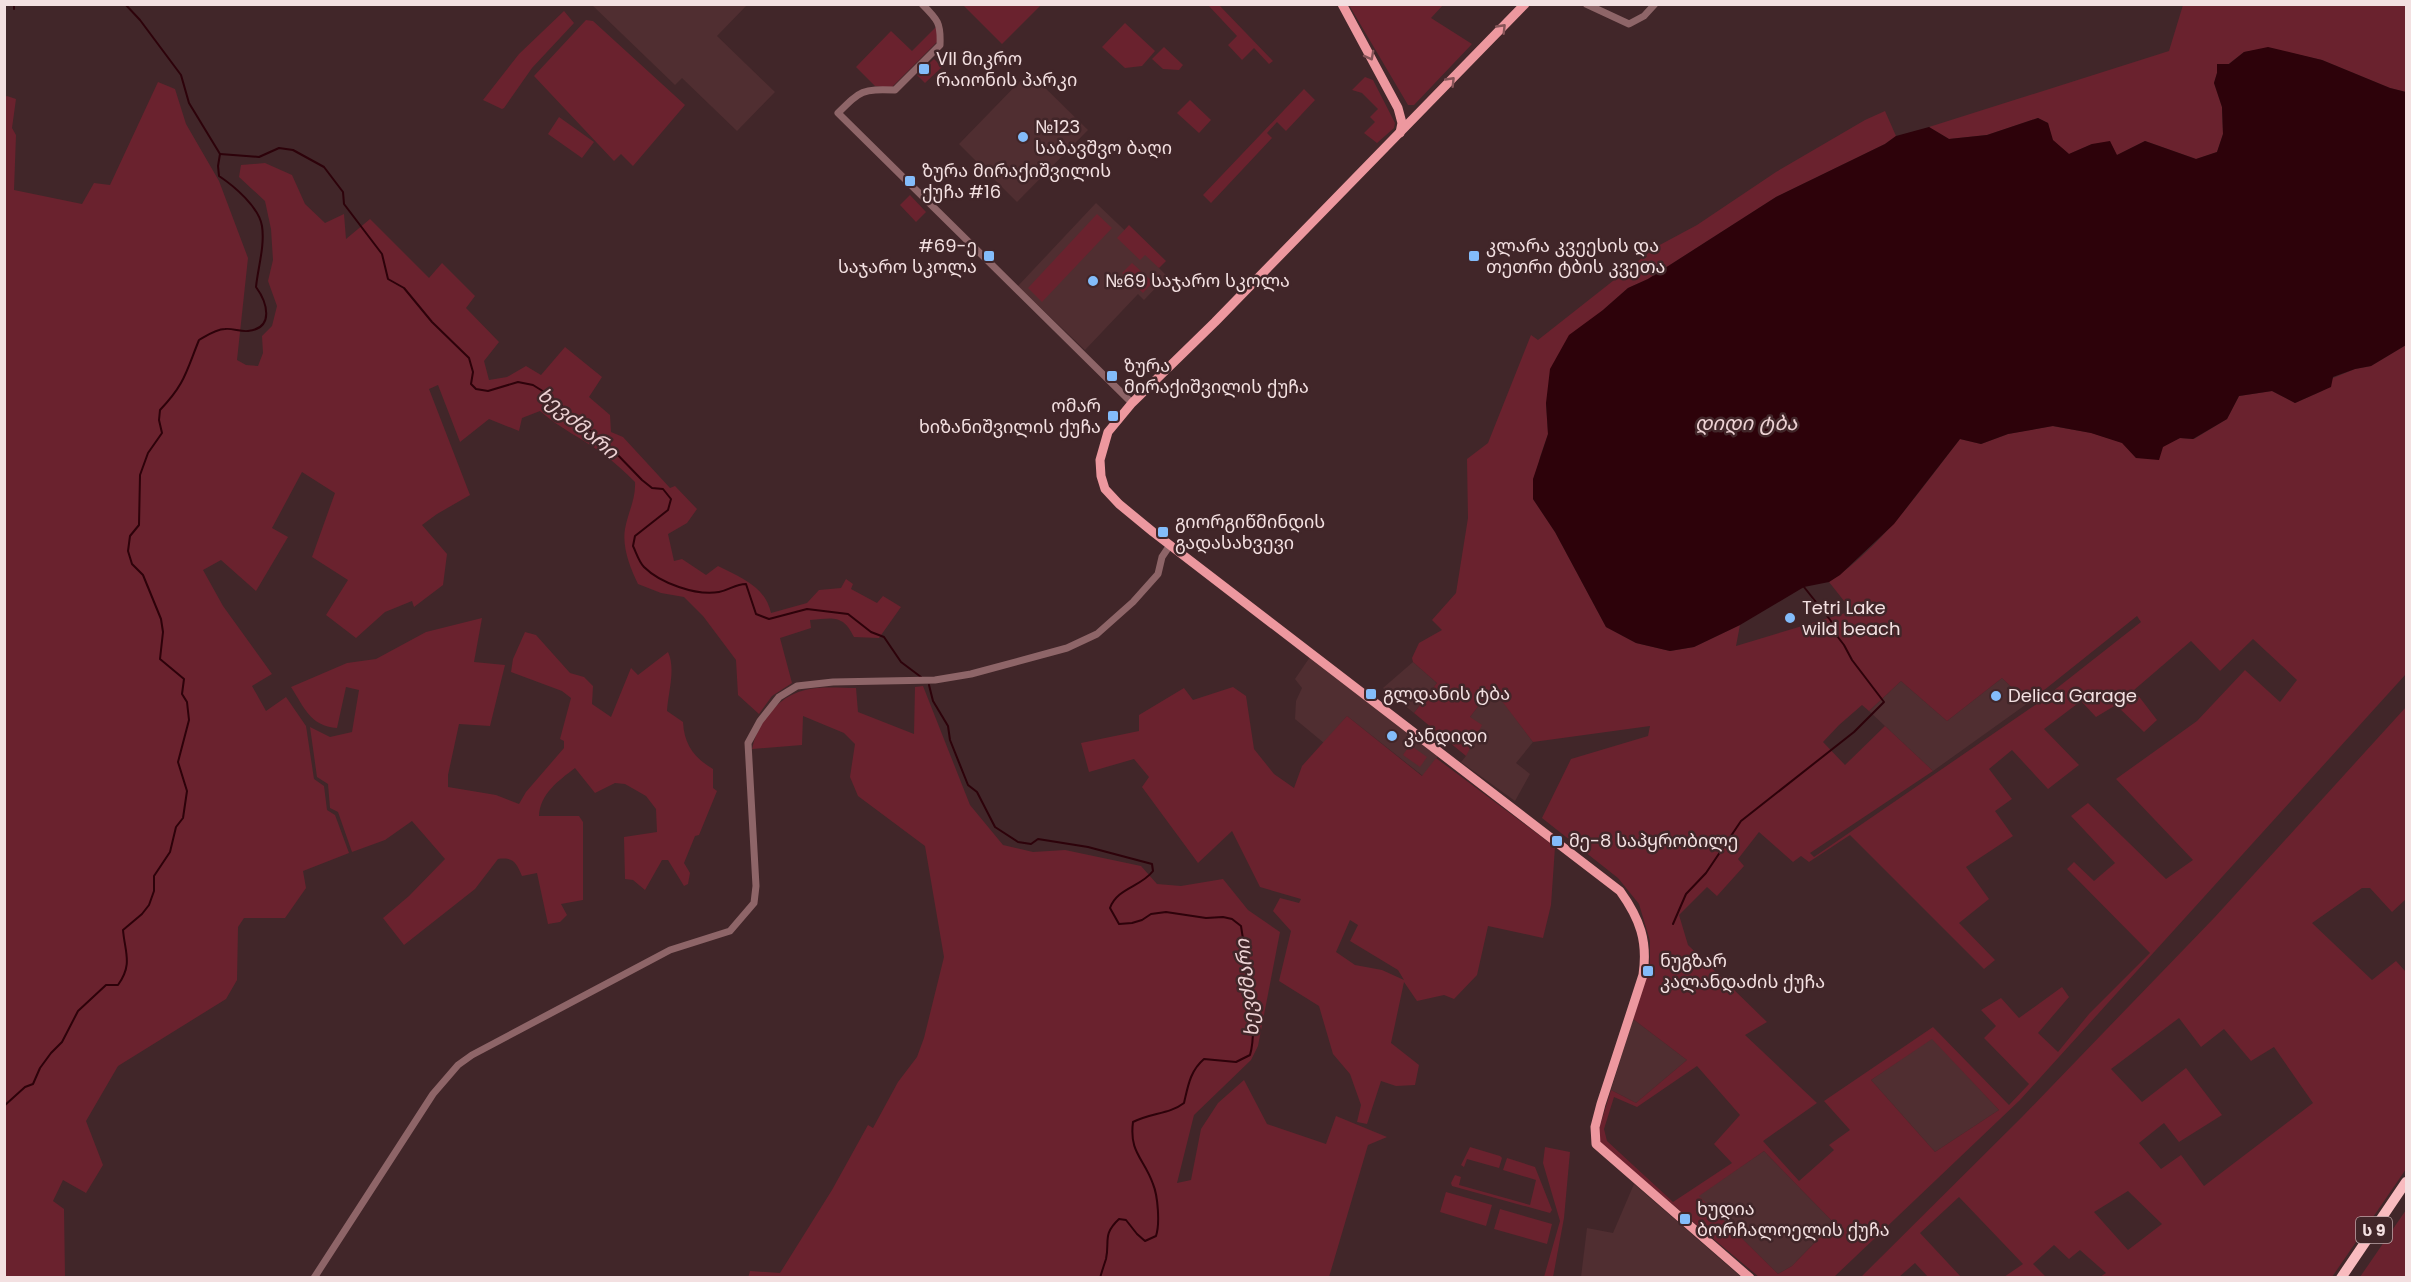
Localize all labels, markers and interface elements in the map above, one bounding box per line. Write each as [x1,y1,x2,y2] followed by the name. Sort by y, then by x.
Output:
[1495,25,1506,35] one-way arrow
[936,46,1077,92] place label: VII მიკრო რაიონის პარკი
[1363,49,1374,60] one-way arrow
[917,62,931,76] marker: VII მიკრო რაიონის პარკი
[1443,77,1454,88] one-way arrow
[1035,114,1172,160] place label: №123 საბავშვო ბაღი
[1016,130,1030,144] marker: №123 საბავშვო ბაღი
[922,158,1111,204] place label: ზურა მირაქიშვილის ქუჩა #16
[903,174,917,188] marker: ზურა მირაქიშვილის ქუჩა #16
[838,233,977,279] place label: #69-ე საჯარო სკოლა
[1486,233,1665,279] place label: კლარა კვეესის და თეთრი ტბის კვეთა
[982,249,996,263] marker: #69-ე საჯარო სკოლა
[1467,249,1481,263] marker: კლარა კვეესის და თეთრი ტბის კვეთა
[1105,268,1290,293] place label: №69 საჯარო სკოლა
[1086,274,1100,288] marker: №69 საჯარო სკოლა
[1124,353,1309,399] place label: ზურა მირაქიშვილის ქუჩა
[1105,369,1119,383] marker: ზურა მირაქიშვილის ქუჩა
[532,381,626,466] water label: ხევძმარი
[919,393,1101,439] place label: ომარ ხიზანიშვილის ქუჩა
[1106,409,1120,423] marker: ომარ ხიზანიშვილის ქუჩა
[1695,409,1798,437] water label: დიდი ტბა
[1175,509,1325,555] place label: გიორგიწმინდის გადასახვევი
[1156,525,1170,539] marker: გიორგიწმინდის გადასახვევი
[1802,595,1901,641] place label: Tetri Lake wild beach
[1783,611,1797,625] marker: Tetri Lake wild beach
[1383,681,1510,706] place label: გლდანის ტბა
[2008,683,2137,708] place label: Delica Garage
[1364,687,1378,701] marker: გლდანის ტბა
[1989,689,2003,703] marker: Delica Garage
[1404,723,1487,748] place label: კანდიდი
[1385,729,1399,743] marker: კანდიდი
[1569,828,1738,853] place label: მე-8 საპყრობილე
[1550,834,1564,848] marker: მე-8 საპყრობილე
[1228,936,1266,1038] water label: ხევძმარი
[1660,948,1825,994] place label: ნუგზარ კალანდაძის ქუჩა
[1641,964,1655,978] marker: ნუგზარ კალანდაძის ქუჩა
[1697,1196,1890,1242] place label: ხუდია ბორჩალოელის ქუჩა
[1678,1212,1692,1226] marker: ხუდია ბორჩალოელის ქუჩა
[2356,1217,2392,1243] road number: ს 9

